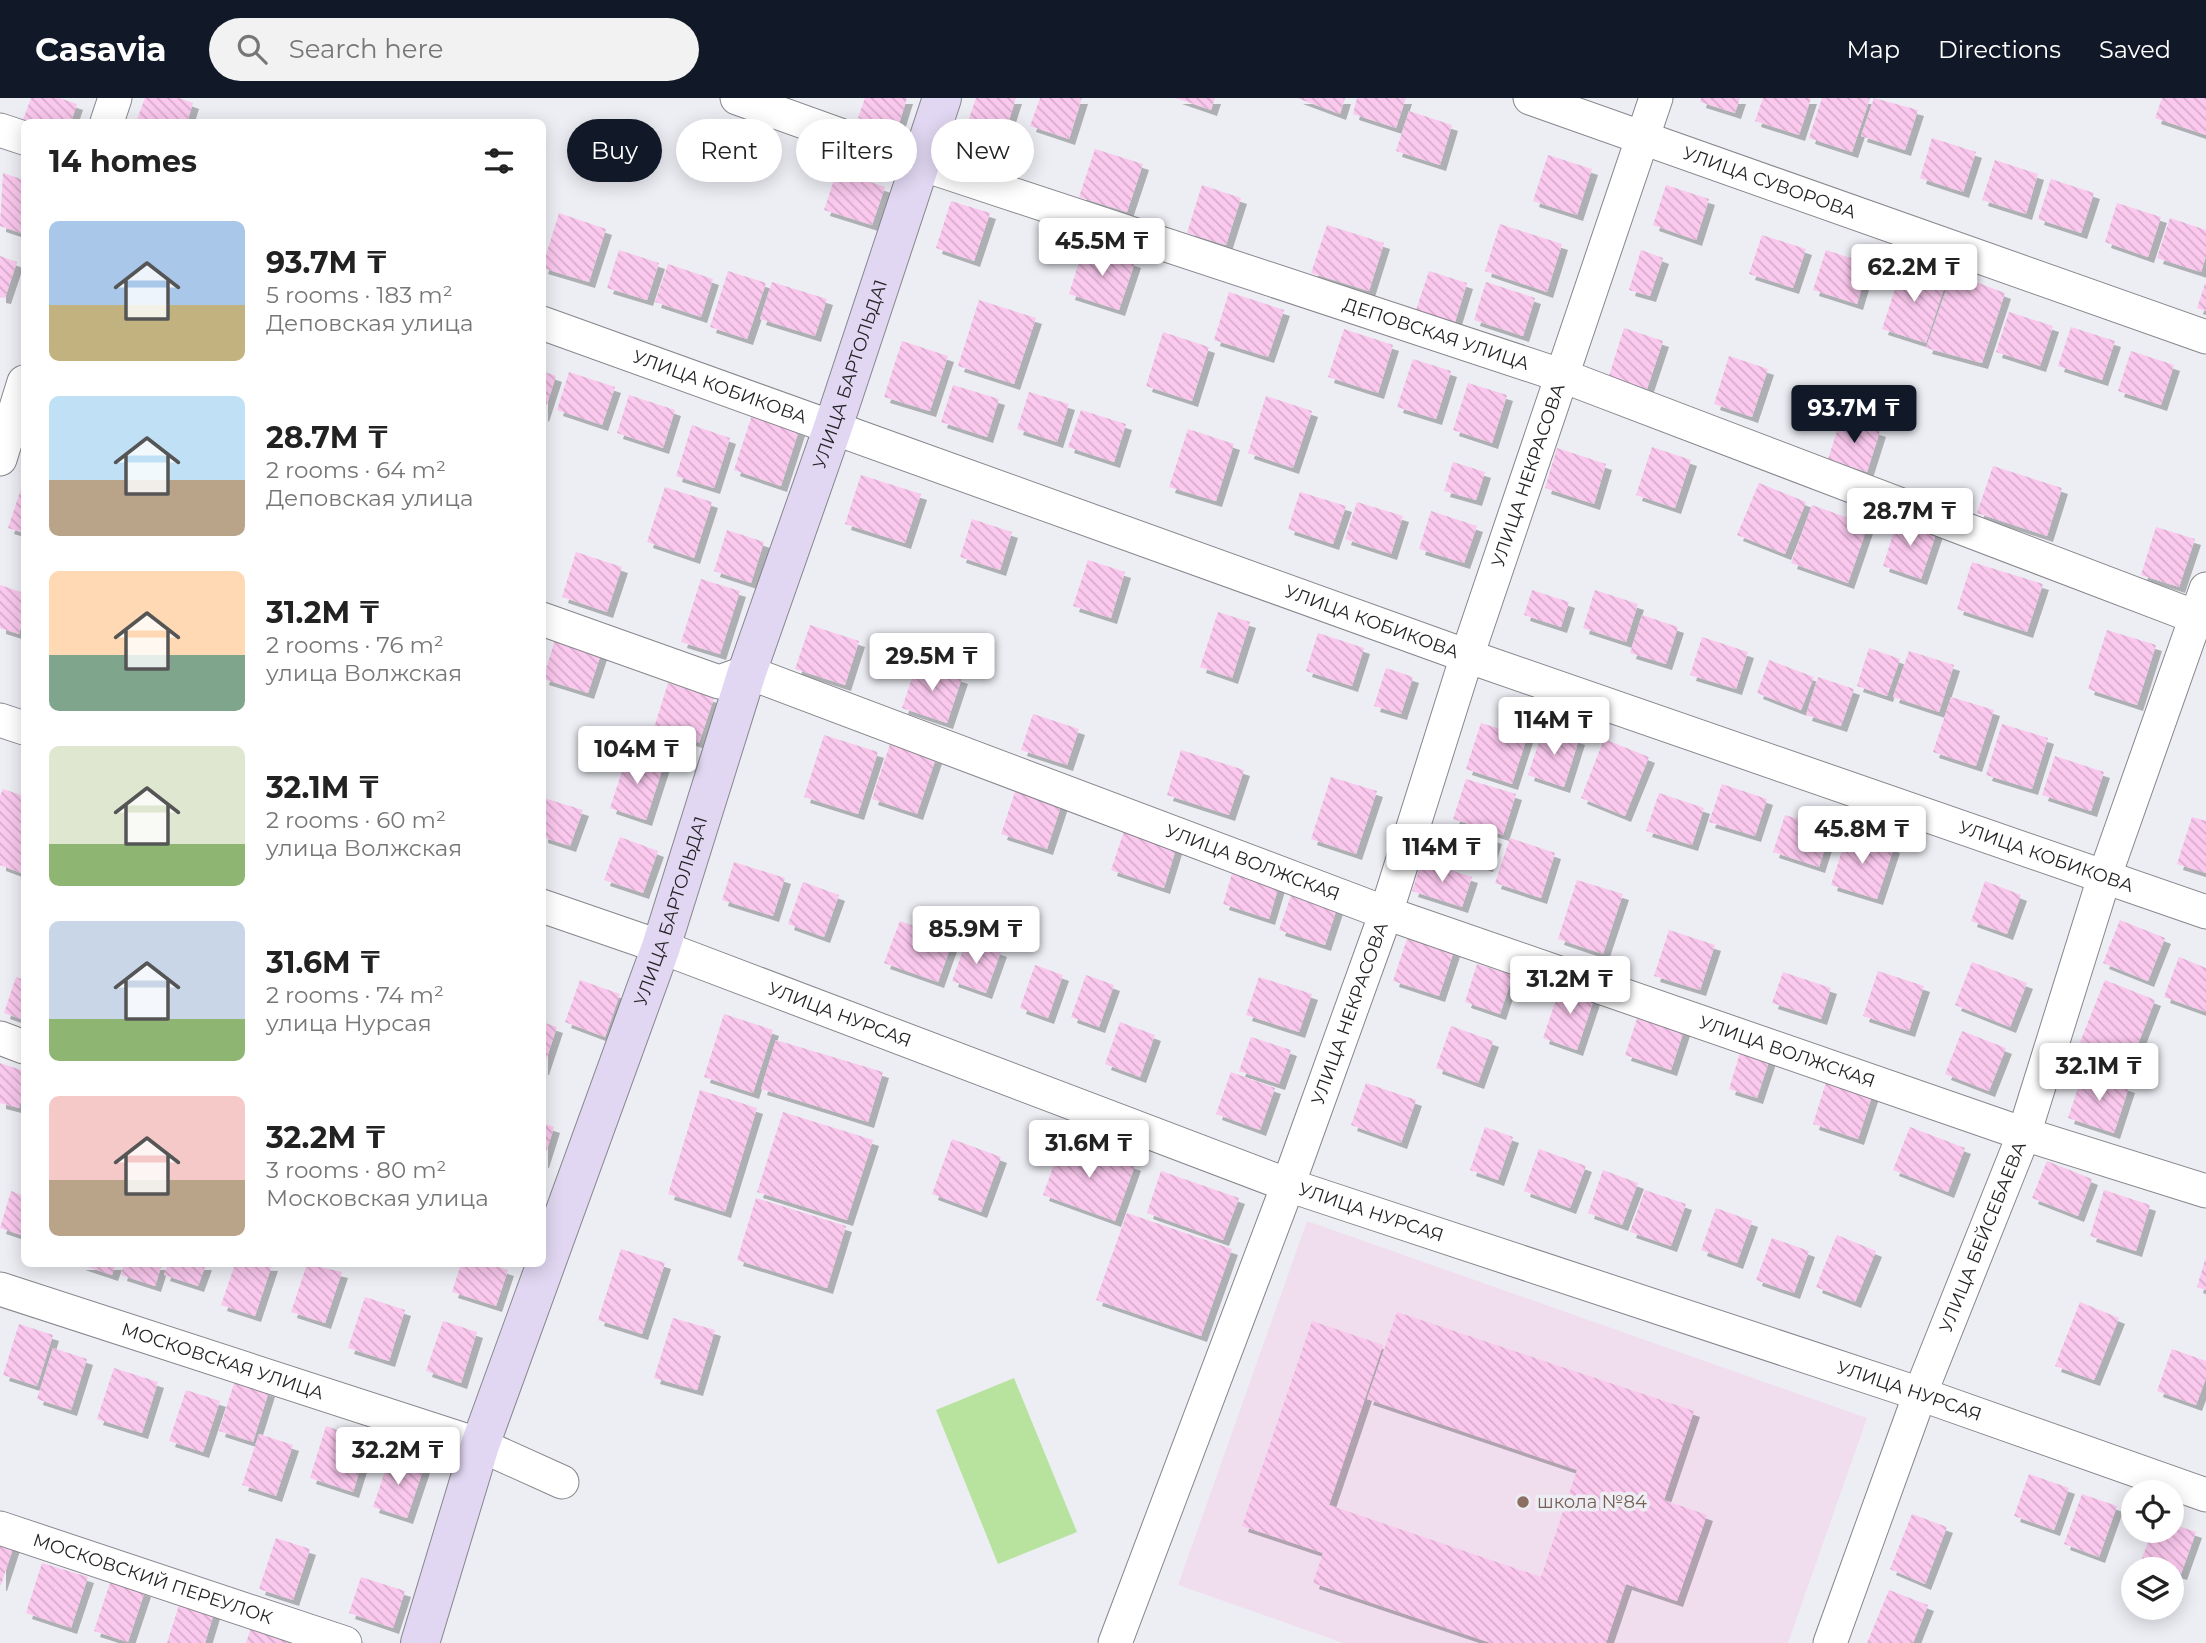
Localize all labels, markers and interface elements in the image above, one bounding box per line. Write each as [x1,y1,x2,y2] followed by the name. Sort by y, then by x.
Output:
[209,18,699,81] search box
[35,29,167,69] text: Casavia
[233,30,271,68] icon: search
[289,33,443,65] text: Search here
[1847,35,1900,64] text: Map
[1938,35,2061,64] text: Directions
[2099,35,2171,64] text: Saved
[567,119,662,182] chip: Buy
[676,119,782,182] chip: Rent
[796,119,917,182] chip: Filters
[931,119,1034,182] chip: New
[480,142,518,180] icon: filters
[1680,142,1860,224] street label: УЛИЦА СУВОРОВА
[49,143,197,180] text: 14 homes
[1037,218,1167,278] pin: 45.5M ₸
[1055,227,1149,255] text: 45.5M ₸
[266,244,388,281] text: 93.7M ₸
[1849,244,1979,304] pin: 62.2M ₸
[105,249,189,333] icon: home
[1867,253,1961,281] text: 62.2M ₸
[808,277,892,472] street label: УЛИЦА БАРТОЛЬДА1
[266,281,453,309] text: 5 rooms · 183 m²
[1340,293,1533,375] street label: ДЕПОВСКАЯ УЛИЦА
[266,309,474,337] text: Деповская улица
[630,346,810,429] street label: УЛИЦА КОБИКОВА
[1487,380,1570,570] street label: УЛИЦА НЕКРАСОВА
[1789,386,1919,445] pin: 93.7M ₸
[1807,394,1901,422] text: 93.7M ₸
[266,419,389,456] text: 28.7M ₸
[105,424,189,508] icon: home
[266,456,446,484] text: 2 rooms · 64 m²
[266,484,474,512] text: Деповская улица
[1845,489,1975,548] pin: 28.7M ₸
[1863,497,1957,525] text: 28.7M ₸
[1282,580,1463,663] street label: УЛИЦА КОБИКОВА
[266,594,380,631] text: 31.2M ₸
[105,599,189,683] icon: home
[266,631,444,659] text: 2 rooms · 76 m²
[867,634,997,693] pin: 29.5M ₸
[886,642,978,670] text: 29.5M ₸
[266,659,462,687] text: улица Волжская
[1497,698,1611,757] pin: 114M ₸
[1514,706,1594,734] text: 114M ₸
[580,726,694,786] pin: 104M ₸
[594,735,680,763] text: 104M ₸
[266,769,380,806] text: 32.1M ₸
[105,774,189,858] icon: home
[266,806,446,834] text: 2 rooms · 60 m²
[1797,806,1927,866] pin: 45.8M ₸
[630,814,712,1009] street label: УЛИЦА БАРТОЛЬДА1
[1814,815,1910,843] text: 45.8M ₸
[1956,816,2137,897] street label: УЛИЦА КОБИКОВА
[1162,820,1343,906] street label: УЛИЦА ВОЛЖСКАЯ
[1385,824,1499,884] pin: 114M ₸
[1402,833,1482,861] text: 114M ₸
[266,834,462,862] text: улица Волжская
[911,906,1041,966] pin: 85.9M ₸
[929,915,1023,943] text: 85.9M ₸
[1307,919,1393,1108] street label: УЛИЦА НЕКРАСОВА
[266,944,381,981] text: 31.6M ₸
[105,949,189,1033] icon: home
[1505,956,1635,1016] pin: 31.2M ₸
[1526,965,1614,993] text: 31.2M ₸
[765,978,914,1052] street label: УЛИЦА НУРСАЯ
[266,981,444,1009] text: 2 rooms · 74 m²
[266,1009,432,1037] text: улица Нурсая
[1696,1011,1878,1093] street label: УЛИЦА ВОЛЖСКАЯ
[2034,1044,2164,1103] pin: 32.1M ₸
[2055,1052,2143,1080] text: 32.1M ₸
[266,1119,386,1156] text: 32.2M ₸
[1024,1121,1154,1180] pin: 31.6M ₸
[105,1124,189,1208] icon: home
[1045,1129,1133,1157] text: 31.6M ₸
[1935,1138,2031,1335] street label: УЛИЦА БЕЙСЕБАЕВА
[266,1156,446,1184] text: 3 rooms · 80 m²
[1296,1178,1446,1247] street label: УЛИЦА НУРСАЯ
[266,1184,489,1212] text: Московская улица
[119,1318,327,1405] street label: МОСКОВСКАЯ УЛИЦА
[1834,1356,1985,1426] street label: УЛИЦА НУРСАЯ
[333,1428,463,1487] pin: 32.2M ₸
[352,1436,444,1464] text: 32.2M ₸
[2121,1480,2184,1620] map controls
[2121,1480,2184,1543] button: locate
[1537,1491,1647,1513] place label: школа №84
[1515,1494,1531,1510] marker: школа №84
[30,1529,276,1629] street label: МОСКОВСКИЙ ПЕРЕУЛОК
[2121,1557,2184,1620] button: layers

